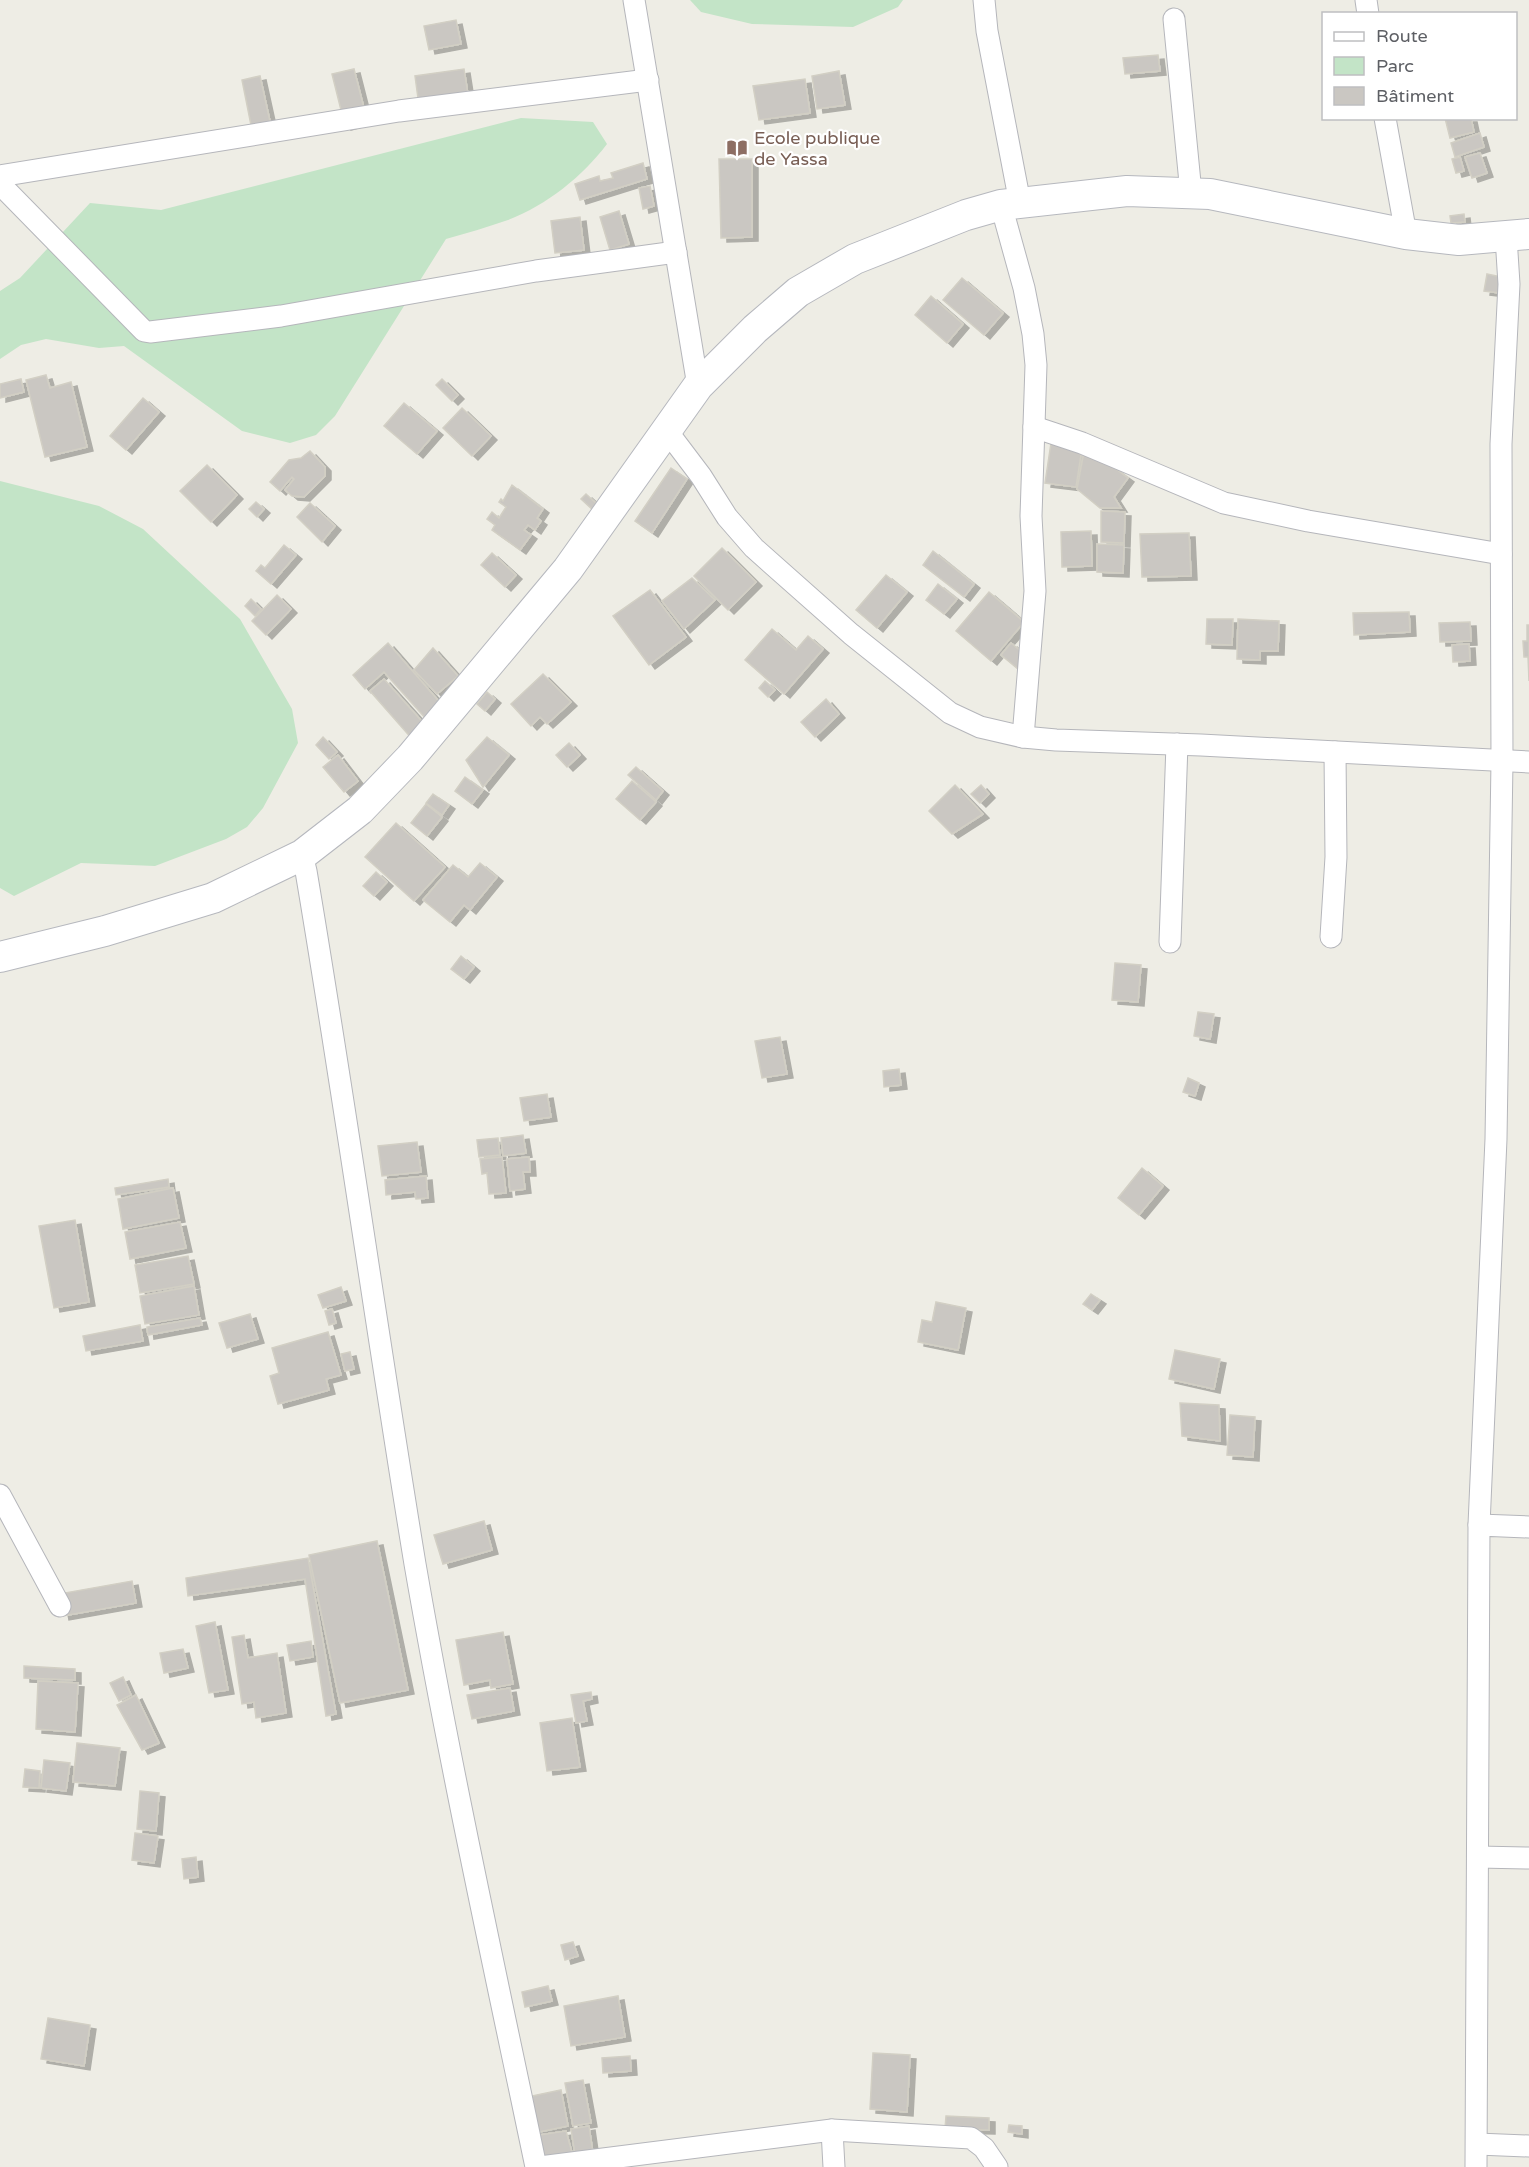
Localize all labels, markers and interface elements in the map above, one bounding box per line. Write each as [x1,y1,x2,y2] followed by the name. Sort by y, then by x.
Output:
[1322,12,1517,120] legend
[1376,25,1428,47] text: Route
[1376,55,1414,77] text: Parc
[1376,85,1454,107] text: Bâtiment
[754,127,880,170] place label: Ecole publique de Yassa
[725,136,749,160] library icon: Ecole publique de Yassa

